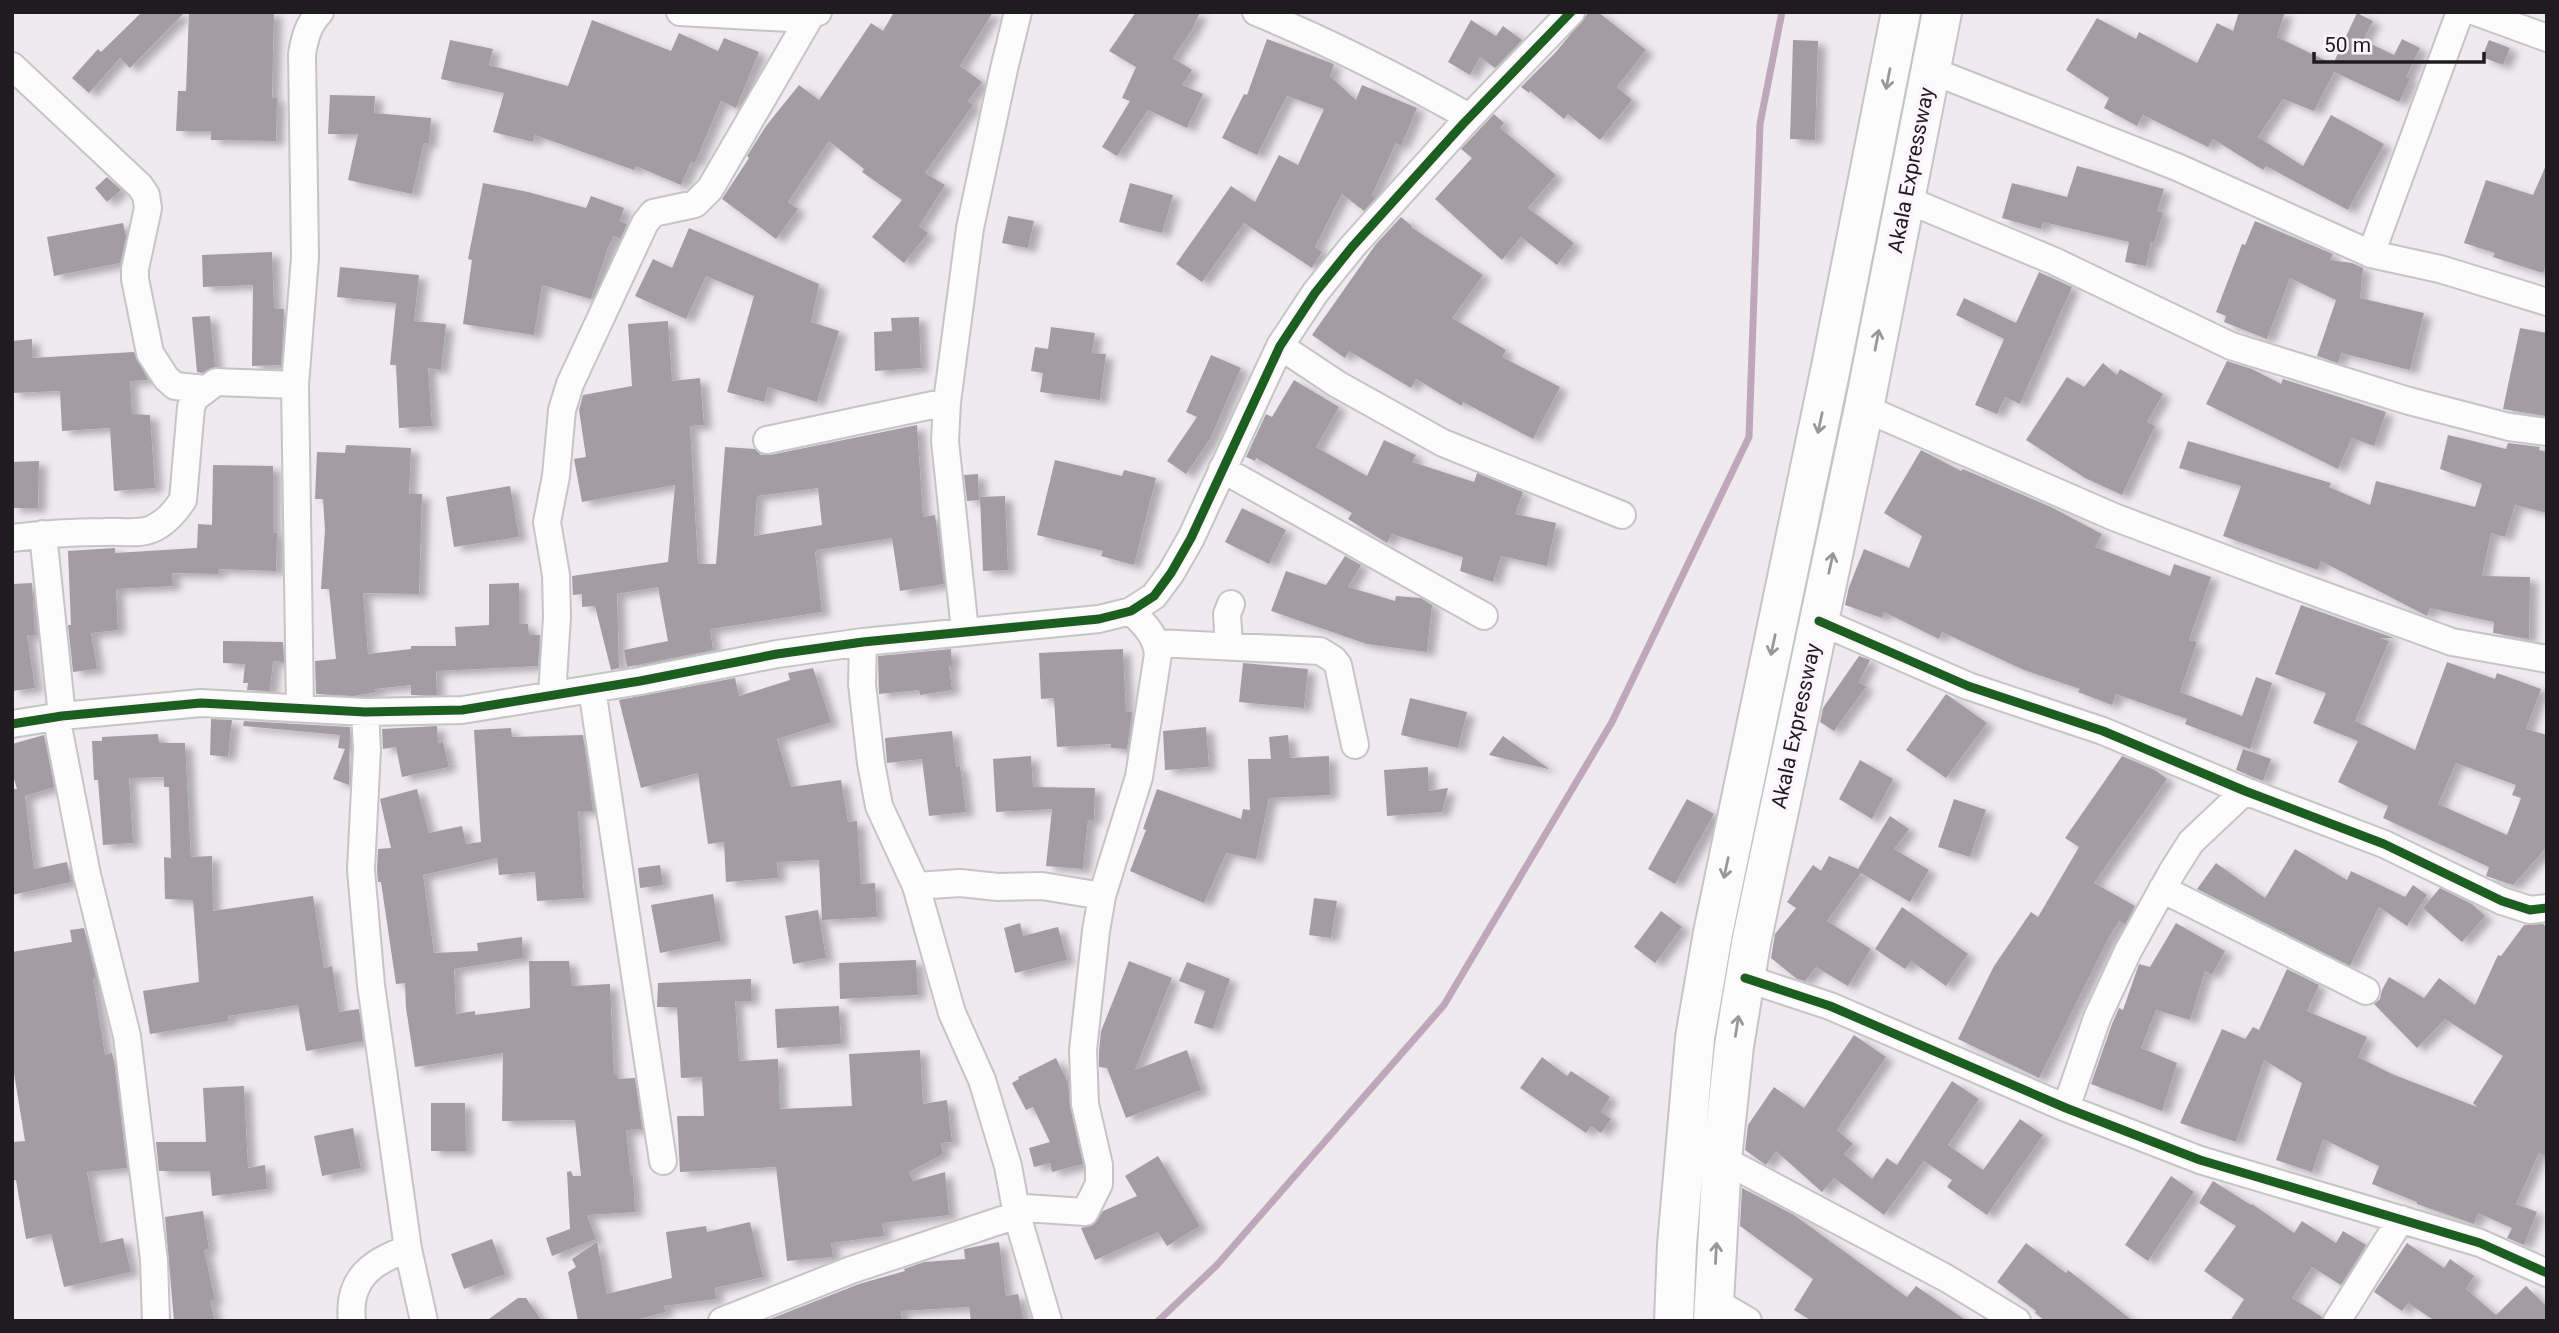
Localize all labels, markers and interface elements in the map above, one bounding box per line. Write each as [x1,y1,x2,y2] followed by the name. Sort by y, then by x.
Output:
[2314,21,2484,65] scale bar
[2324,33,2371,57] text: 50 m
[1881,67,1894,90] one-way arrow
[1883,85,1939,255] street label: Akala Expressway
[1871,329,1884,352] one-way arrow
[1812,411,1826,434] one-way arrow
[1825,552,1839,575] one-way arrow
[1766,633,1780,656] one-way arrow
[1767,641,1825,811] street label: Akala Expressway
[1718,856,1732,879] one-way arrow
[1731,1015,1744,1038] one-way arrow
[1709,1241,1722,1264] one-way arrow

